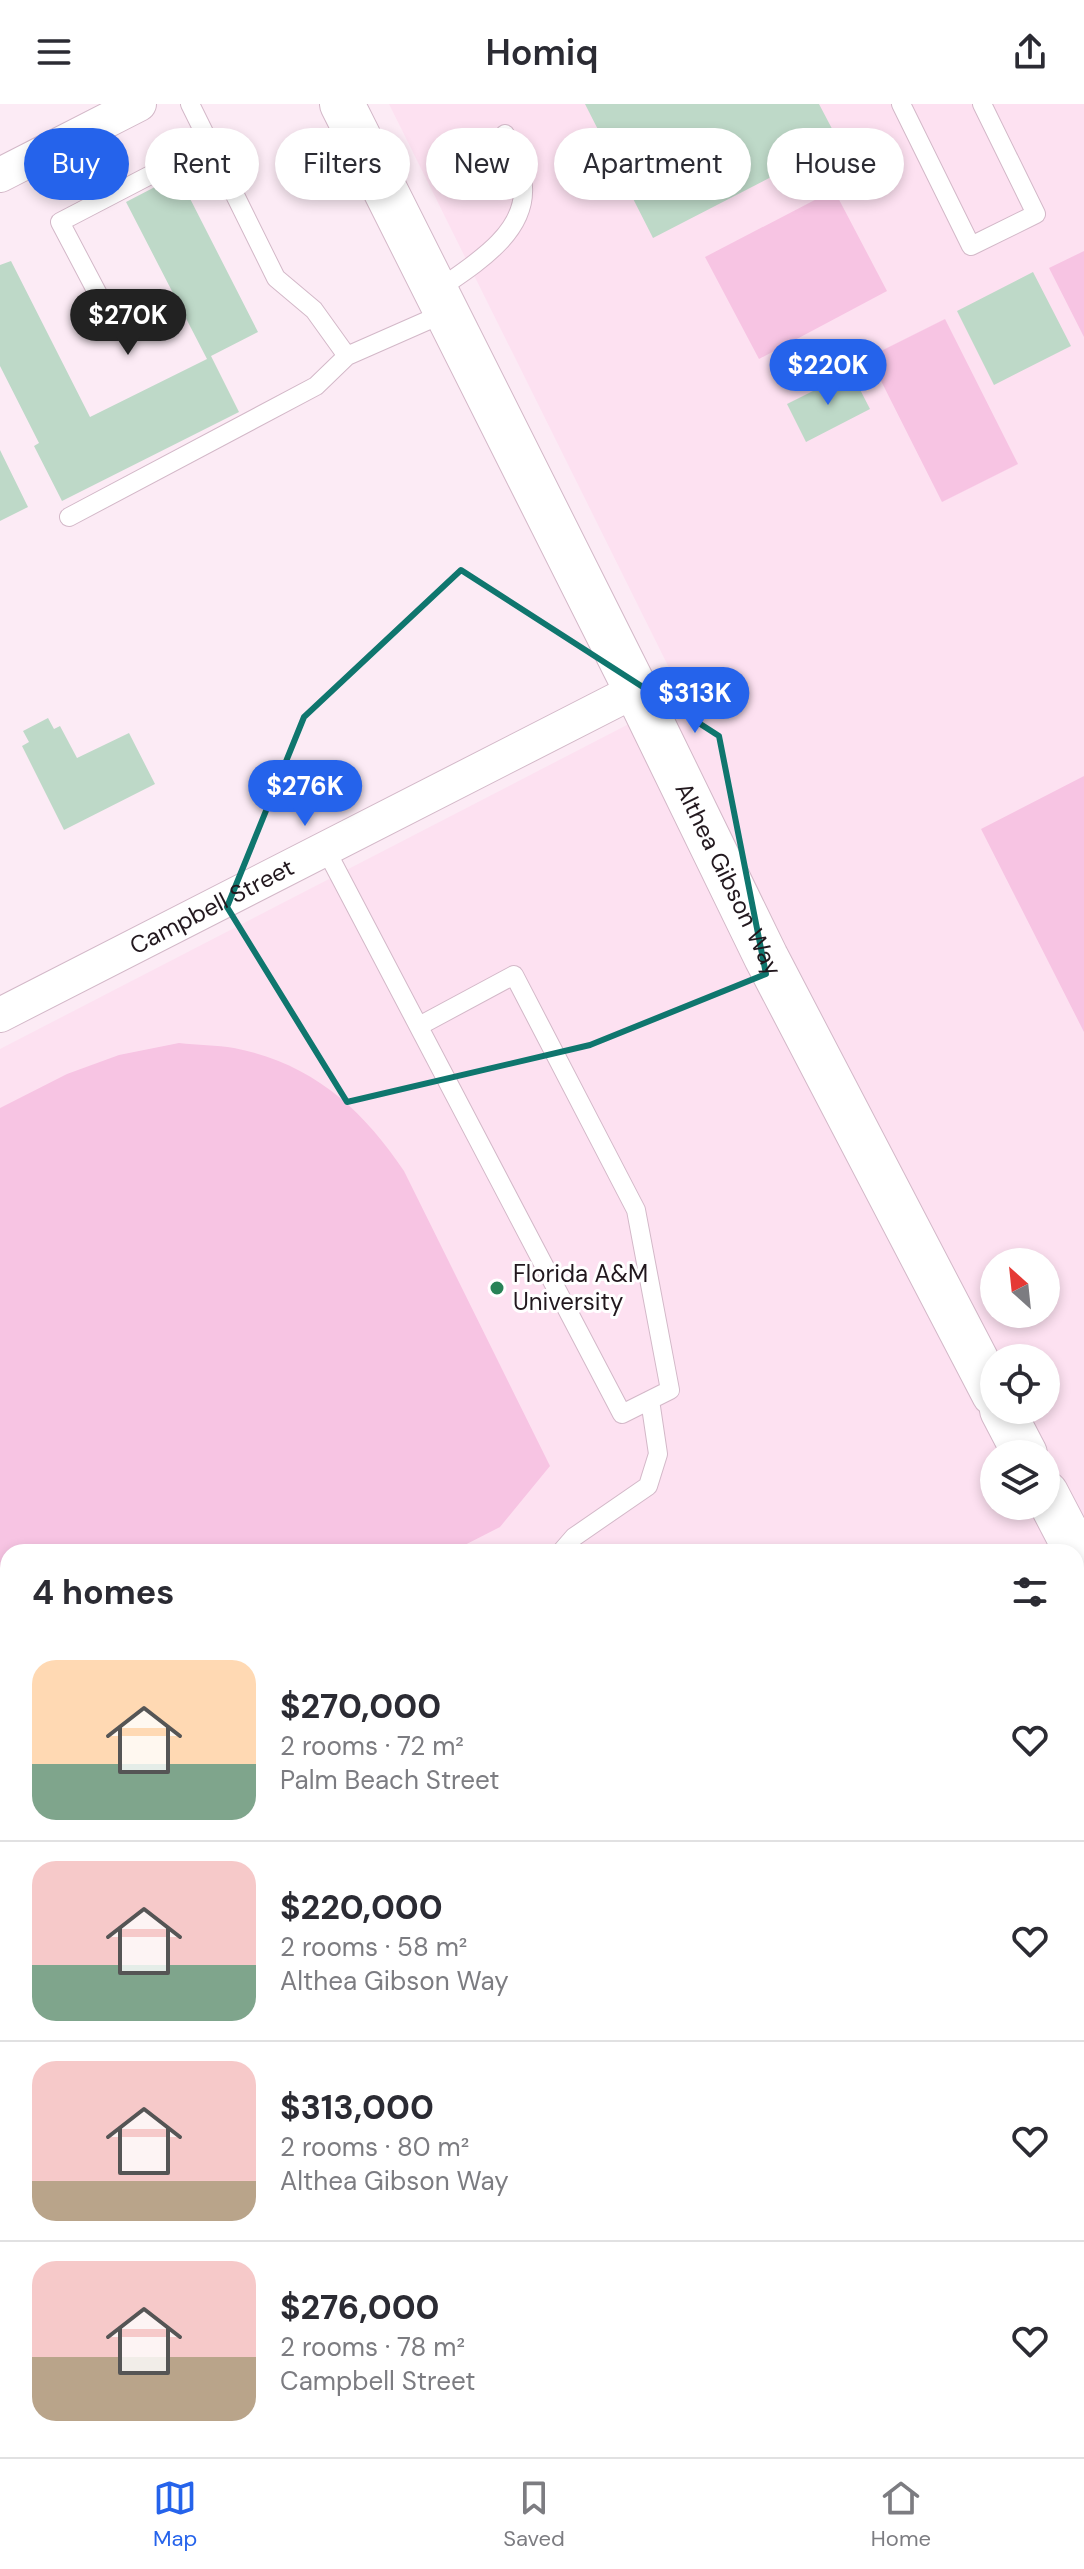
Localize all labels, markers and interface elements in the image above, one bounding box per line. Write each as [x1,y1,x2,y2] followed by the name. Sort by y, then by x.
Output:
[485,29,599,76] text: Homiq
[32,30,76,74] icon: menu
[1008,30,1052,74] icon: share
[24,128,129,200] chip: Buy
[145,128,259,200] chip: Rent
[275,128,410,200] chip: Filters
[426,128,538,200] chip: New
[554,128,751,200] chip: Apartment
[767,128,904,200] chip: House
[72,289,184,357] pin: $270K
[88,298,168,332] text: $270K
[772,339,884,407] pin: $220K
[788,348,868,382] text: $220K
[639,667,751,735] pin: $313K
[658,676,732,710] text: $313K
[249,760,361,828] pin: $276K
[266,769,344,803] text: $276K
[668,777,789,981] street label: Althea Gibson Way
[124,851,299,961] street label: Campbell Street
[980,1248,1060,1328] north arrow
[980,1248,1060,1520] map controls
[513,1258,648,1317] place label: Florida A&M University
[488,1279,506,1297] marker: Florida A&M University
[980,1344,1060,1424] button: locate
[980,1440,1060,1520] button: layers
[32,1570,174,1615] text: 4 homes
[1008,1570,1052,1614] icon: filters
[280,1684,441,1729] text: $270,000
[96,1692,192,1788] icon: home
[1008,1718,1052,1762] icon: heart
[280,1729,464,1763] text: 2 rooms · 72 m²
[280,1763,500,1797] text: Palm Beach Street
[280,1885,443,1930] text: $220,000
[96,1893,192,1989] icon: home
[1008,1919,1052,1963] icon: heart
[280,1930,467,1964] text: 2 rooms · 58 m²
[280,1964,509,1998] text: Althea Gibson Way
[280,2085,434,2130] text: $313,000
[96,2093,192,2189] icon: home
[1008,2119,1052,2163] icon: heart
[280,2130,469,2164] text: 2 rooms · 80 m²
[280,2164,509,2198] text: Althea Gibson Way
[280,2285,440,2330] text: $276,000
[96,2293,192,2389] icon: home
[1008,2319,1052,2363] icon: heart
[280,2330,465,2364] text: 2 rooms · 78 m²
[280,2364,475,2398] text: Campbell Street
[153,2476,197,2553] tab: Map
[503,2476,565,2553] tab: Saved
[871,2476,931,2553] tab: Home

